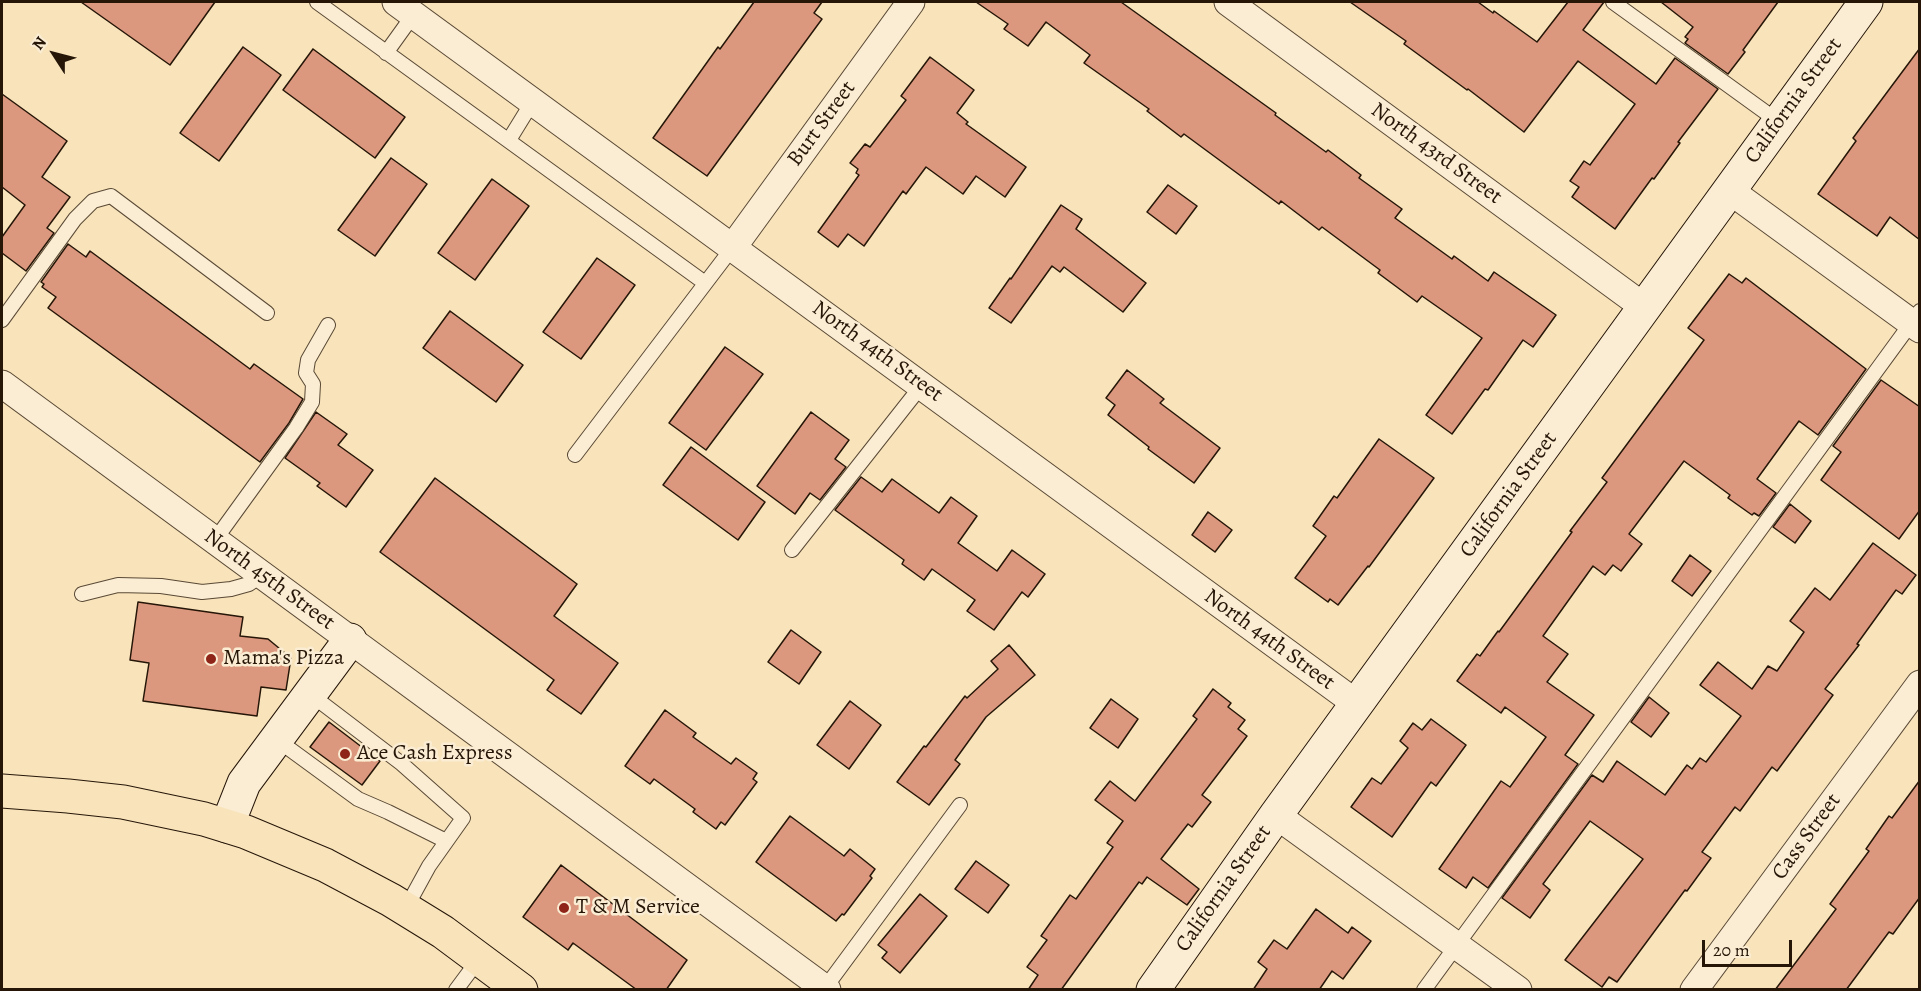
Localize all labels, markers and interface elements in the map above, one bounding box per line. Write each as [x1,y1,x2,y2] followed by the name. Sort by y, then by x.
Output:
[24,24,84,84] north arrow
[27,32,52,55] text: N
[1740,33,1848,169] street label: California Street
[782,76,862,172] street label: Burt Street
[1365,98,1507,210] street label: North 43rd Street
[806,296,948,408] street label: North 44th Street
[1455,427,1563,563] street label: California Street
[199,524,339,636] street label: North 45th Street
[1198,584,1340,696] street label: North 44th Street
[223,646,344,672] place label: Mama's Pizza
[204,652,218,666] marker: Mama's Pizza
[357,741,513,767] place label: Ace Cash Express
[338,747,352,761] marker: Ace Cash Express
[1767,789,1847,885] street label: Cass Street
[1171,820,1277,958] street label: California Street
[576,895,700,921] place label: T & M Service
[557,901,571,915] marker: T & M Service
[1705,928,1795,966] scale bar
[1713,938,1750,962] text: 20 m

